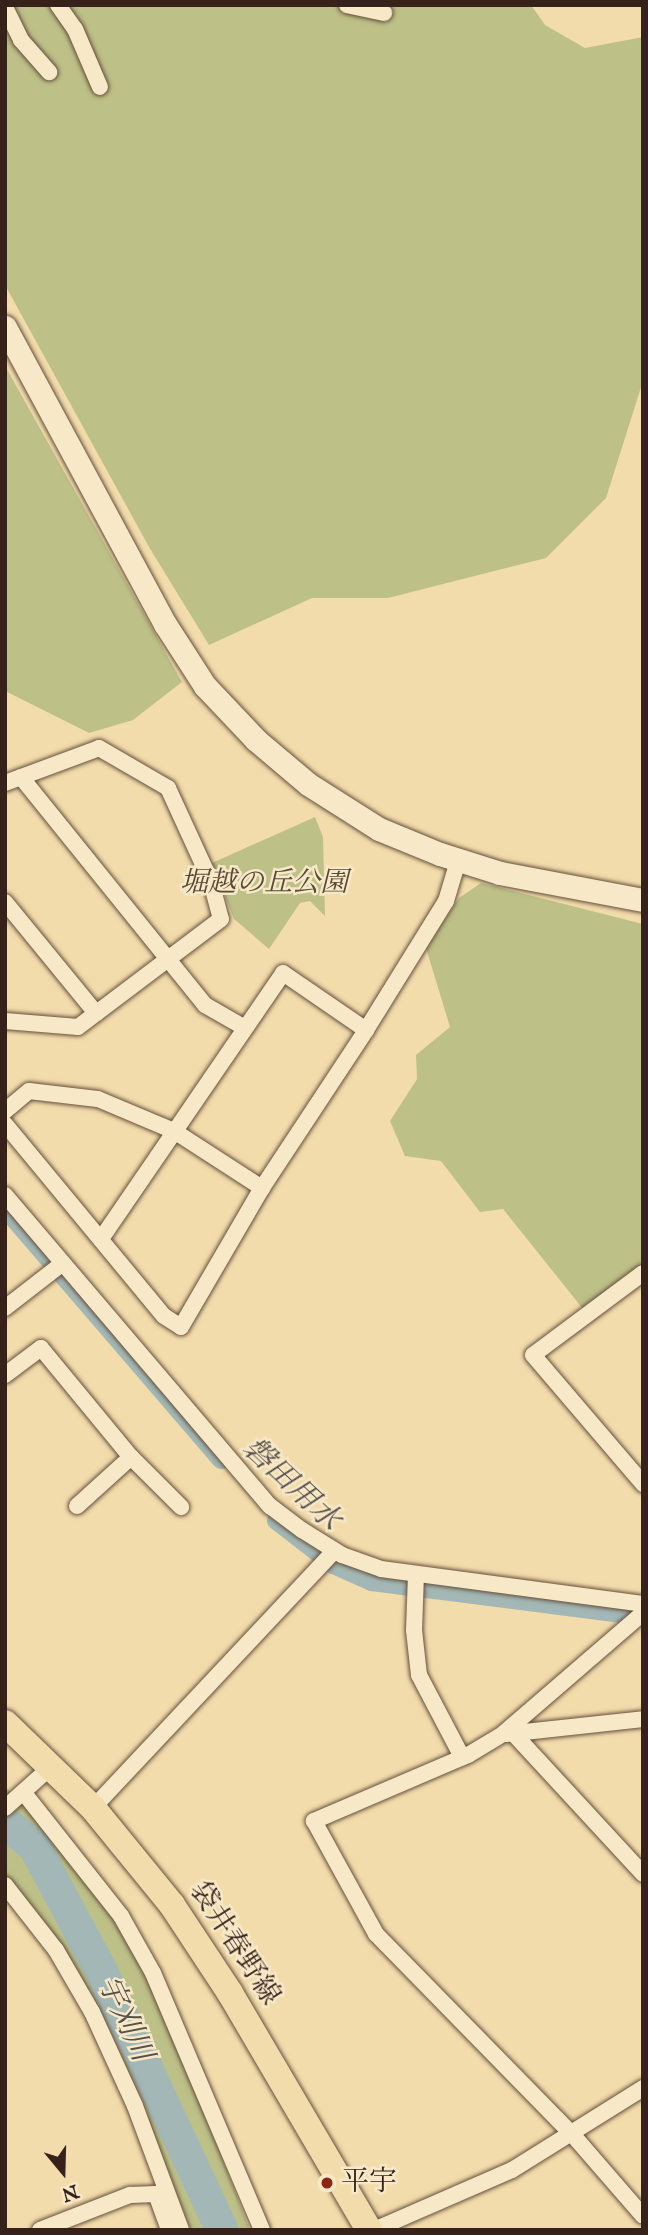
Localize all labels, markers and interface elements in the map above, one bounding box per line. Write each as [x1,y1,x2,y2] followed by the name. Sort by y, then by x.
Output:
[180,867,348,901] park label: 堀越の丘公園
[235,1431,347,1539] water label: 磐田用水
[182,1876,286,2012] street label: 袋井春野線
[89,1971,159,2067] water label: 宇刈川
[28,2137,98,2207] north arrow
[341,2166,397,2200] place label: 平宇
[319,2175,335,2191] marker: 平宇
[58,2178,82,2206] text: N

